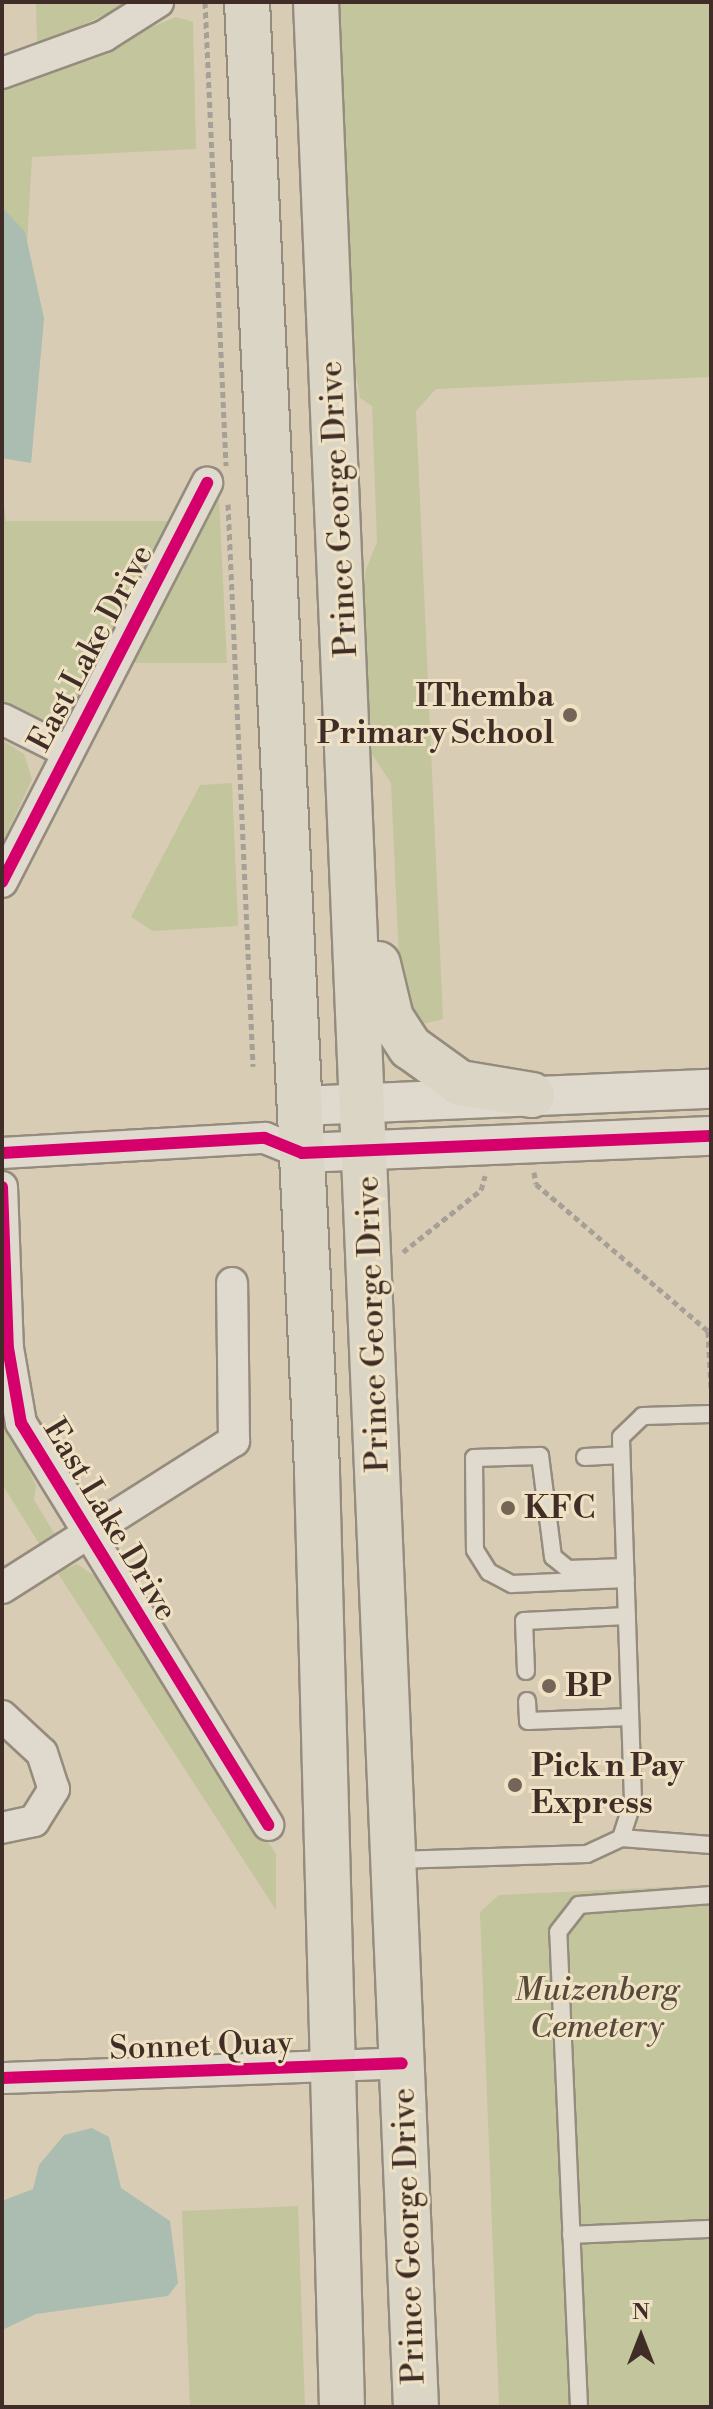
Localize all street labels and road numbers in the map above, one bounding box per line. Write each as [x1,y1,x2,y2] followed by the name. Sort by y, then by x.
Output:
[312,360,366,658] street label: Prince George Drive
[20,538,162,758] street label: East Lake Drive
[349,1175,397,1473] street label: Prince George Drive
[35,1412,185,1628] street label: East Lake Drive
[109,2024,293,2068] street label: Sonnet Quay
[385,2087,433,2385] street label: Prince George Drive

